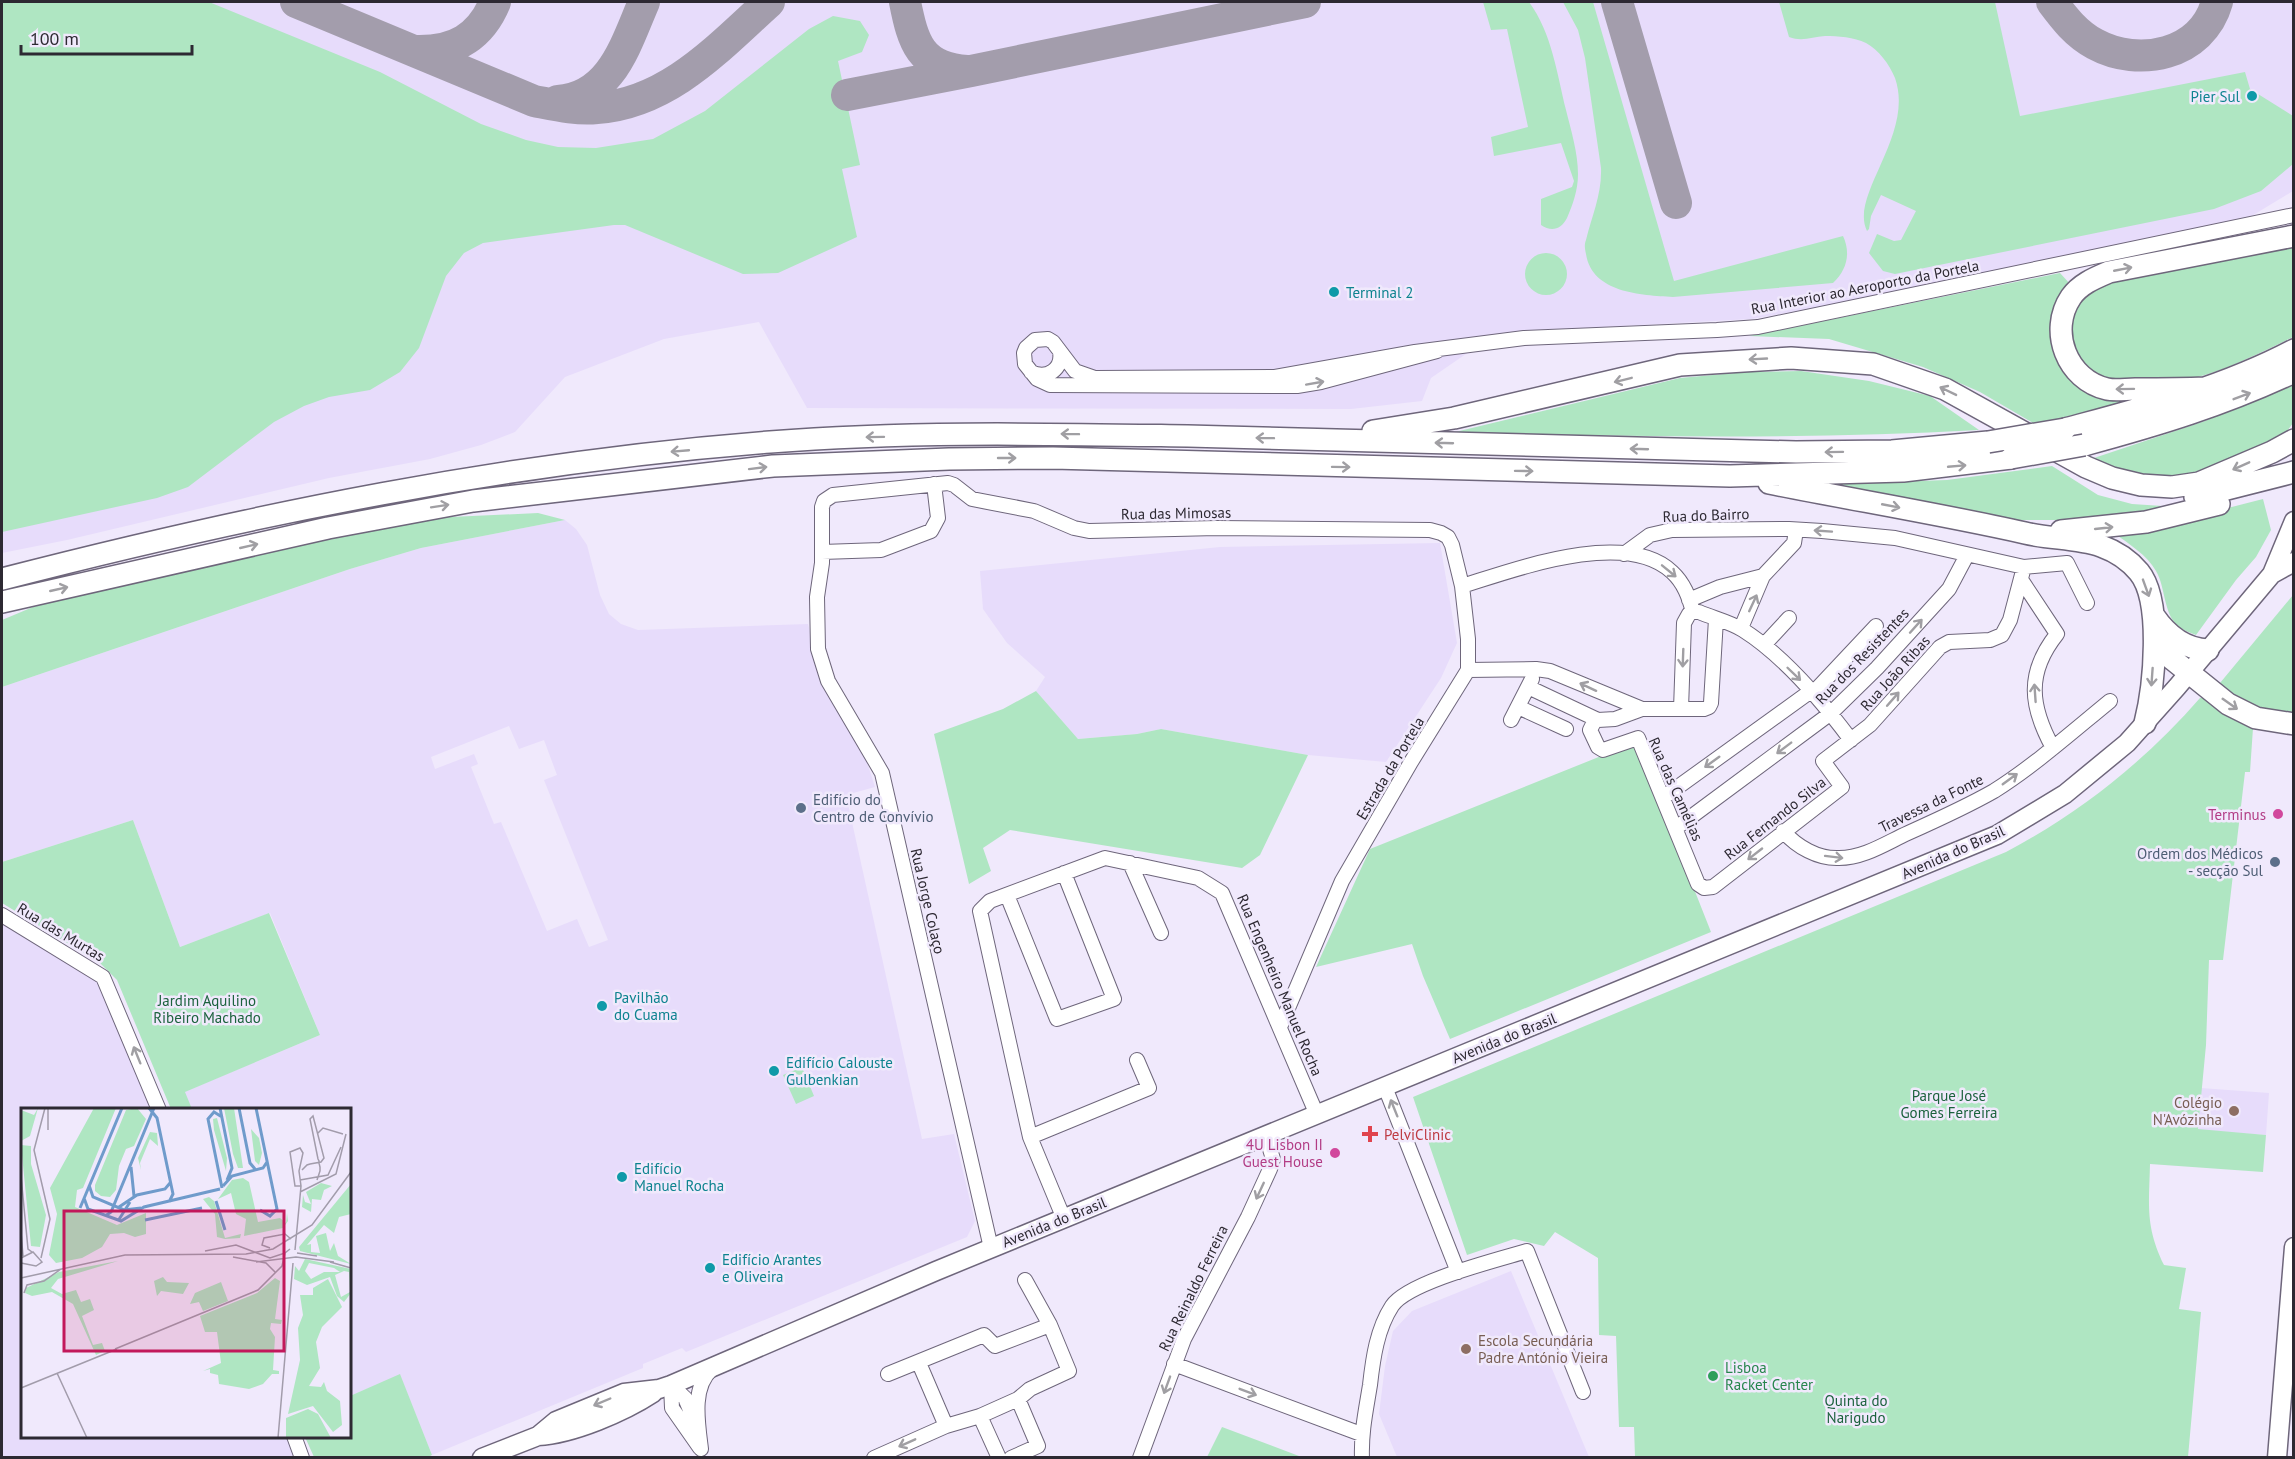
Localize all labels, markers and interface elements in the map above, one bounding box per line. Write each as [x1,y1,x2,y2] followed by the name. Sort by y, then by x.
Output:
[21,18,192,56] scale bar
[30,27,79,50] text: 100 m
[2190,87,2241,106] place label: Pier Sul
[2245,89,2259,103] marker: Pier Sul
[1749,256,1981,318] street label: Rua Interior ao Aeroporto da Portela
[2113,263,2132,274] one-way arrow
[1346,283,1414,302] place label: Terminal 2
[1327,285,1341,299] marker: Terminal 2
[1749,353,1769,364] one-way arrow
[1614,374,1633,386] one-way arrow
[1305,377,1325,388] one-way arrow
[2116,384,2136,395] one-way arrow
[1940,385,1958,397] one-way arrow
[2232,389,2250,400] one-way arrow
[1060,428,1080,440] one-way arrow
[865,431,885,443] one-way arrow
[1255,432,1275,444] one-way arrow
[1434,437,1454,448] one-way arrow
[1629,443,1649,454] one-way arrow
[671,446,691,457] one-way arrow
[1824,446,1844,457] one-way arrow
[997,452,1017,464] one-way arrow
[1946,460,1966,471] one-way arrow
[1331,461,1351,473] one-way arrow
[2233,461,2251,472] one-way arrow
[748,462,768,473] one-way arrow
[1513,466,1533,477] one-way arrow
[429,500,449,511] one-way arrow
[1881,501,1900,512] one-way arrow
[1121,503,1231,523] street label: Rua das Mimosas
[1662,504,1750,526] street label: Rua do Bairro
[2094,522,2114,533] one-way arrow
[1813,525,1833,536] one-way arrow
[238,540,258,551] one-way arrow
[1661,564,1676,578] one-way arrow
[2142,578,2153,597] one-way arrow
[49,583,68,595] one-way arrow
[1748,594,1759,612] one-way arrow
[1811,604,1913,708] street label: Rua dos Resistentes
[1908,619,1922,634] one-way arrow
[1856,631,1934,715] street label: Rua João Ribas
[1677,648,1688,668] one-way arrow
[2147,666,2158,686] one-way arrow
[1787,667,1802,682] one-way arrow
[1580,680,1598,692] one-way arrow
[2029,684,2040,704] one-way arrow
[1886,692,1900,707] one-way arrow
[2222,698,2238,710] one-way arrow
[1352,713,1428,823] street label: Estrada da Portela
[1645,734,1707,844] street label: Rua das Camélias
[1777,742,1793,754] one-way arrow
[1705,756,1721,768] one-way arrow
[1876,769,1986,837] street label: Travessa da Fonte
[1720,772,1830,864] street label: Rua Fernando Silva
[2002,773,2018,785] one-way arrow
[813,790,934,826] place label: Edifício do Centro de Convívio
[794,801,808,815] marker: Edifício do Centro de Convívio
[2208,805,2266,824] place label: Terminus
[2271,807,2285,821] marker: Terminus
[1899,821,2008,883] street label: Avenida do Brasil
[2137,844,2264,880] place label: Ordem dos Médicos - secção Sul
[907,846,949,956] street label: Rua Jorge Colaço
[1747,847,1763,860] one-way arrow
[1824,852,1843,863] one-way arrow
[2268,855,2282,869] marker: Ordem dos Médicos - secção Sul
[1233,891,1327,1079] street label: Rua Engenheiro Manuel Rocha
[14,898,108,966] street label: Rua das Murtas
[614,988,678,1024] place label: Pavilhão do Cuama
[153,991,261,1027] park label: Jardim Aquilino Ribeiro Machado
[595,999,609,1013] marker: Pavilhão do Cuama
[1449,1008,1559,1068] street label: Avenida do Brasil
[131,1047,142,1065] one-way arrow
[786,1053,893,1089] place label: Edifício Calouste Gulbenkian
[767,1064,781,1078] marker: Edifício Calouste Gulbenkian
[1900,1086,1998,1122] park label: Parque José Gomes Ferreira
[2153,1093,2222,1129] place label: Colégio N'Avózinha
[1388,1099,1399,1117] one-way arrow
[2227,1104,2241,1118] marker: Colégio N'Avózinha
[21,1108,351,1438] inset map
[1361,1125,1379,1143] marker: PelviClinic
[1384,1125,1451,1144] place label: PelviClinic
[1243,1135,1323,1171] place label: 4U Lisbon II Guest House
[1328,1146,1342,1160] marker: 4U Lisbon II Guest House
[634,1159,724,1195] place label: Edifício Manuel Rocha
[615,1170,629,1184] marker: Edifício Manuel Rocha
[1254,1181,1266,1199] one-way arrow
[999,1192,1109,1252] street label: Avenida do Brasil
[1154,1222,1232,1354] street label: Rua Reinaldo Ferreira
[722,1250,822,1286] place label: Edifício Arantes e Oliveira
[703,1261,717,1275] marker: Edifício Arantes e Oliveira
[1478,1331,1608,1367] place label: Escola Secundária Padre António Vieira
[1459,1342,1473,1356] marker: Escola Secundária Padre António Vieira
[1725,1358,1813,1394] place label: Lisboa Racket Center
[1706,1369,1720,1383] marker: Lisboa Racket Center
[1160,1375,1171,1394] one-way arrow
[1239,1387,1257,1398] one-way arrow
[1824,1391,1888,1427] park label: Quinta do Narigudo
[594,1397,612,1408] one-way arrow
[899,1438,917,1449] one-way arrow

